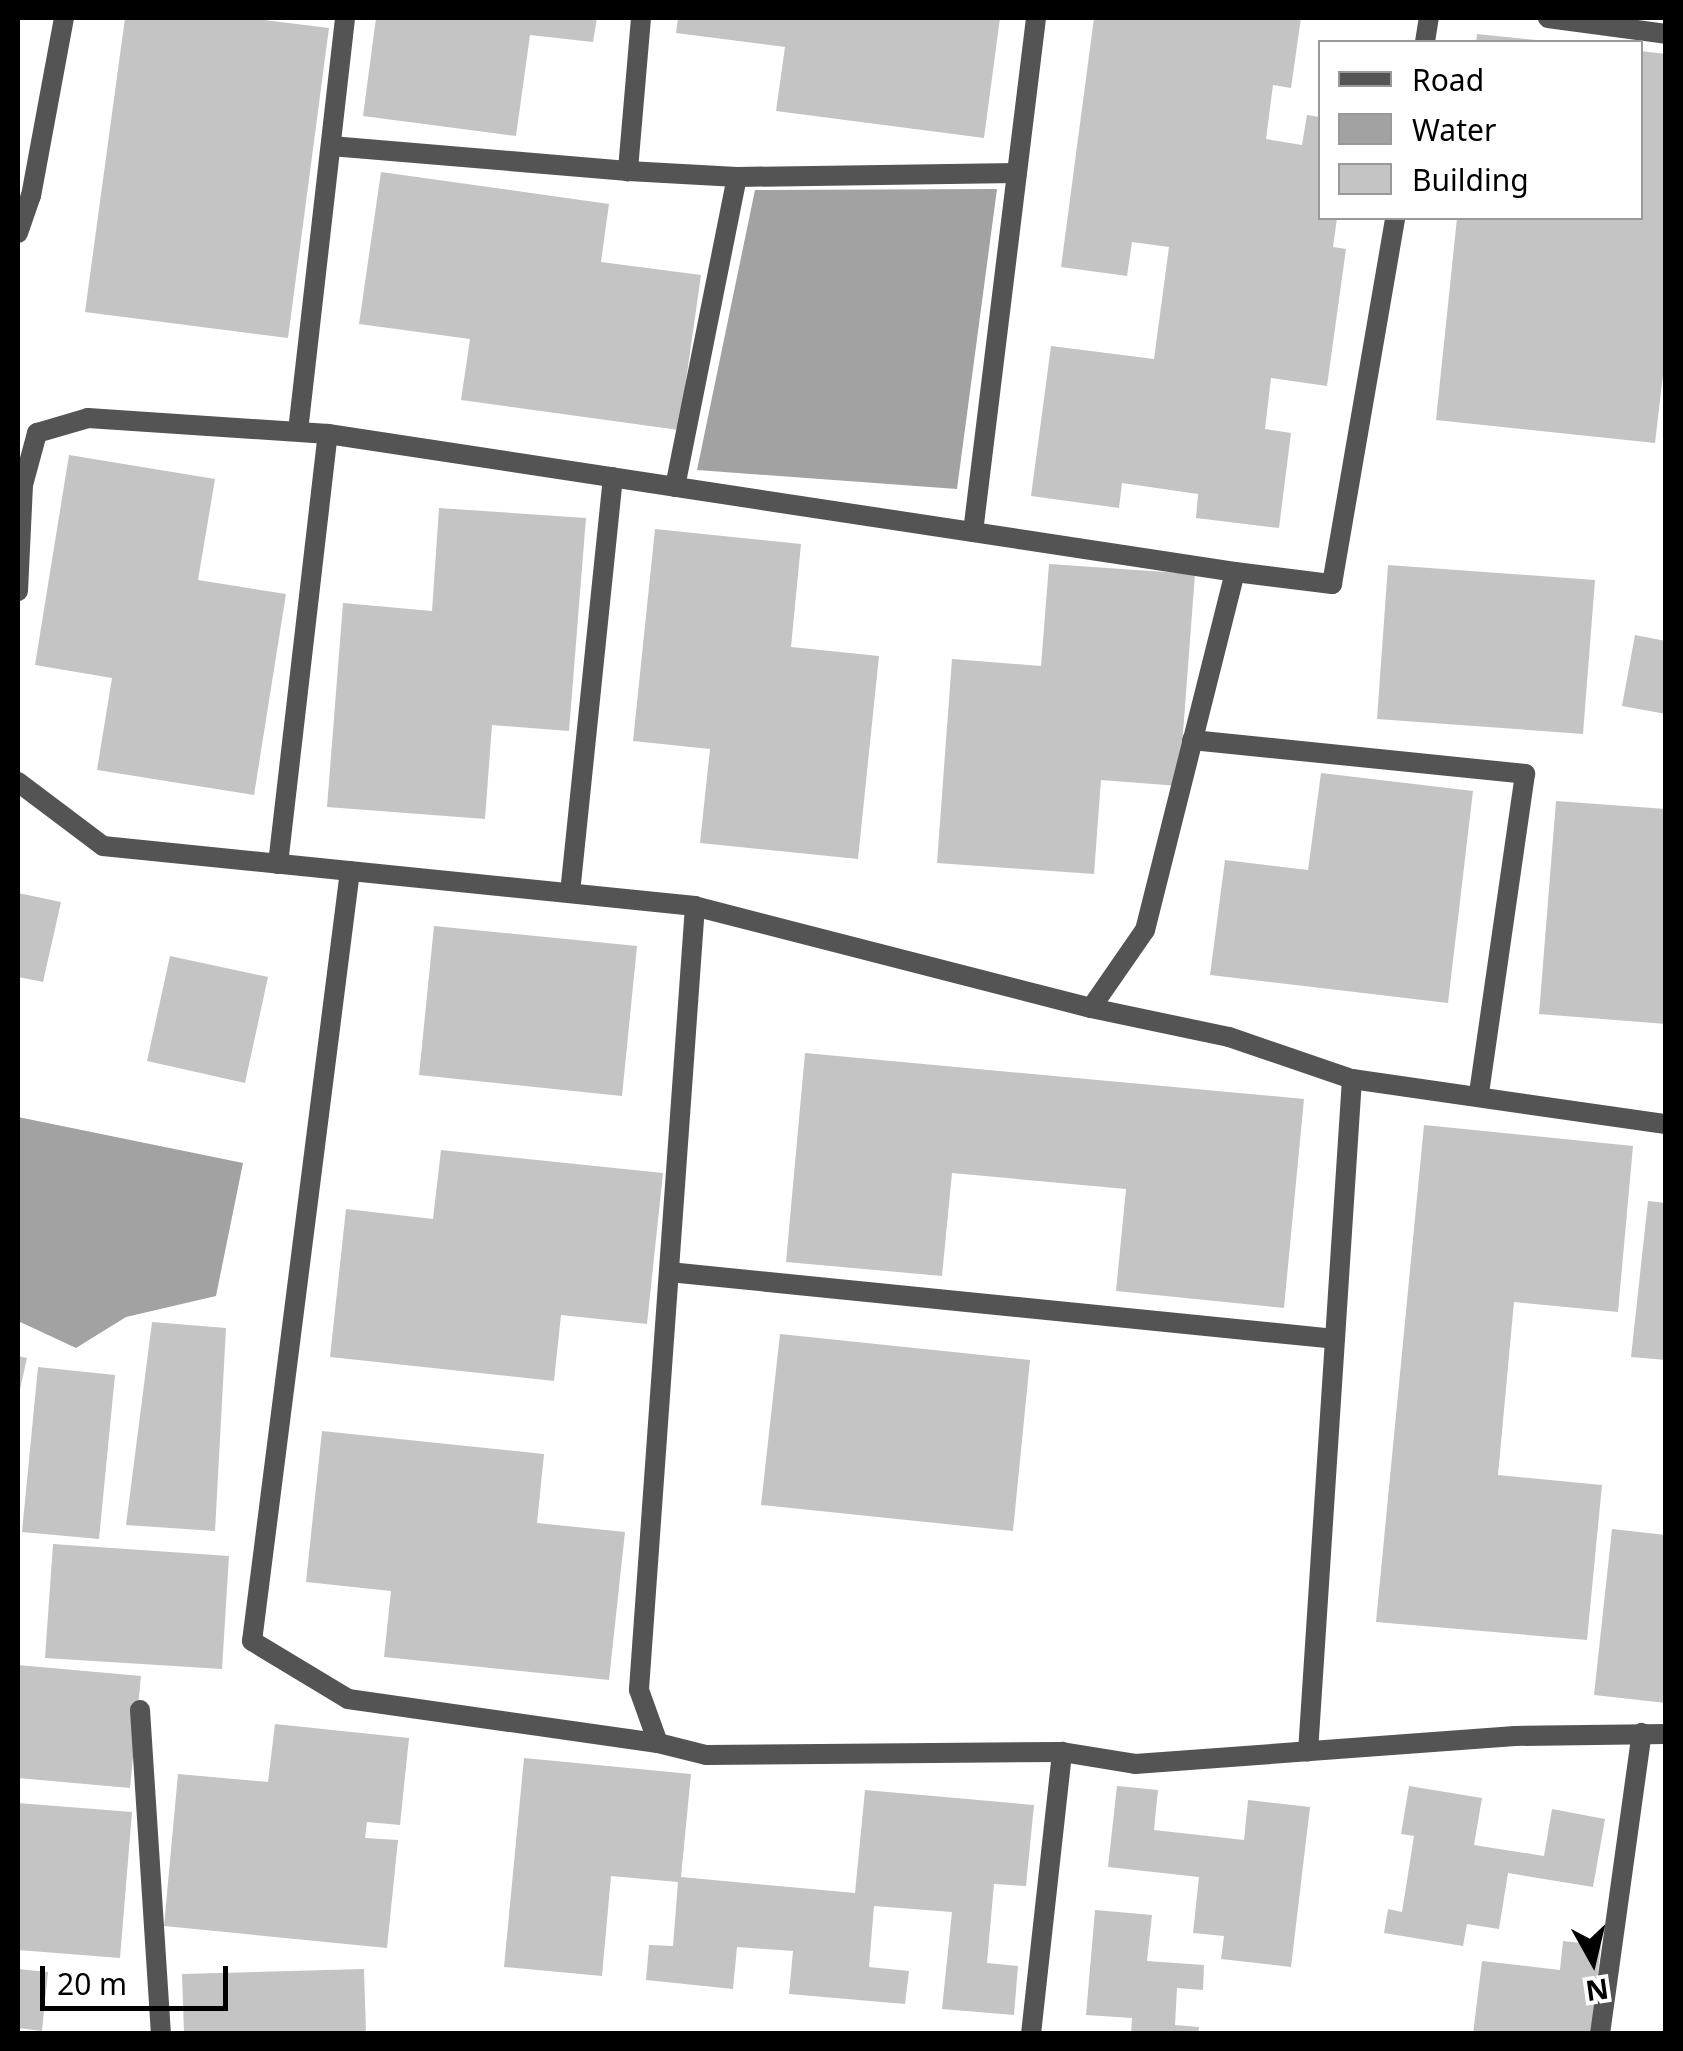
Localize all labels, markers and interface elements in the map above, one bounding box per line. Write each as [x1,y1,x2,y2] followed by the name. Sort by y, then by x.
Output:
[1318,40,1643,220] legend
[1412,59,1484,100] text: Road
[1412,109,1496,150] text: Water
[1412,159,1529,200] text: Building
[1543,1911,1643,2011] north arrow
[45,1946,232,2008] scale bar
[57,1963,127,2004] text: 20 m
[1583,1970,1611,2011] text: N

